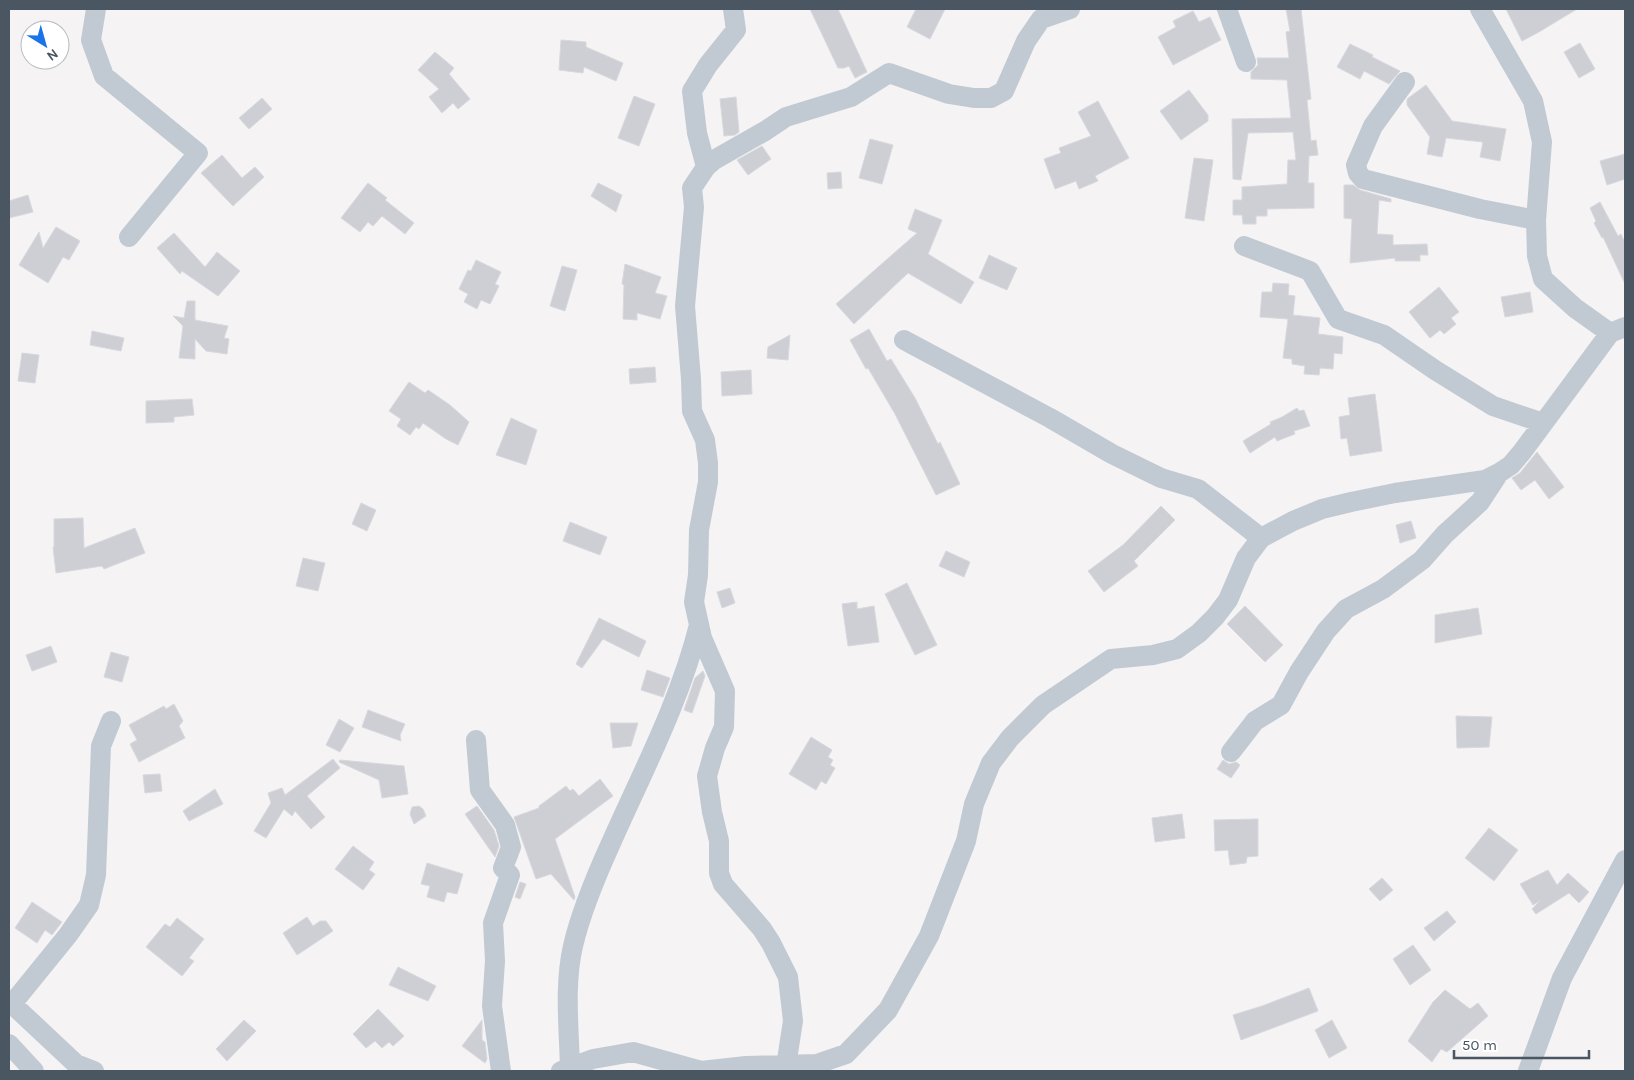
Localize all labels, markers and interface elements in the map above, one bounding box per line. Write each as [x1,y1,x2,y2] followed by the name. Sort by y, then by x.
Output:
[20,20,70,70] north arrow
[43,45,62,65] text: N
[1454,1028,1589,1060] scale bar
[1462,1036,1497,1054] text: 50 m

